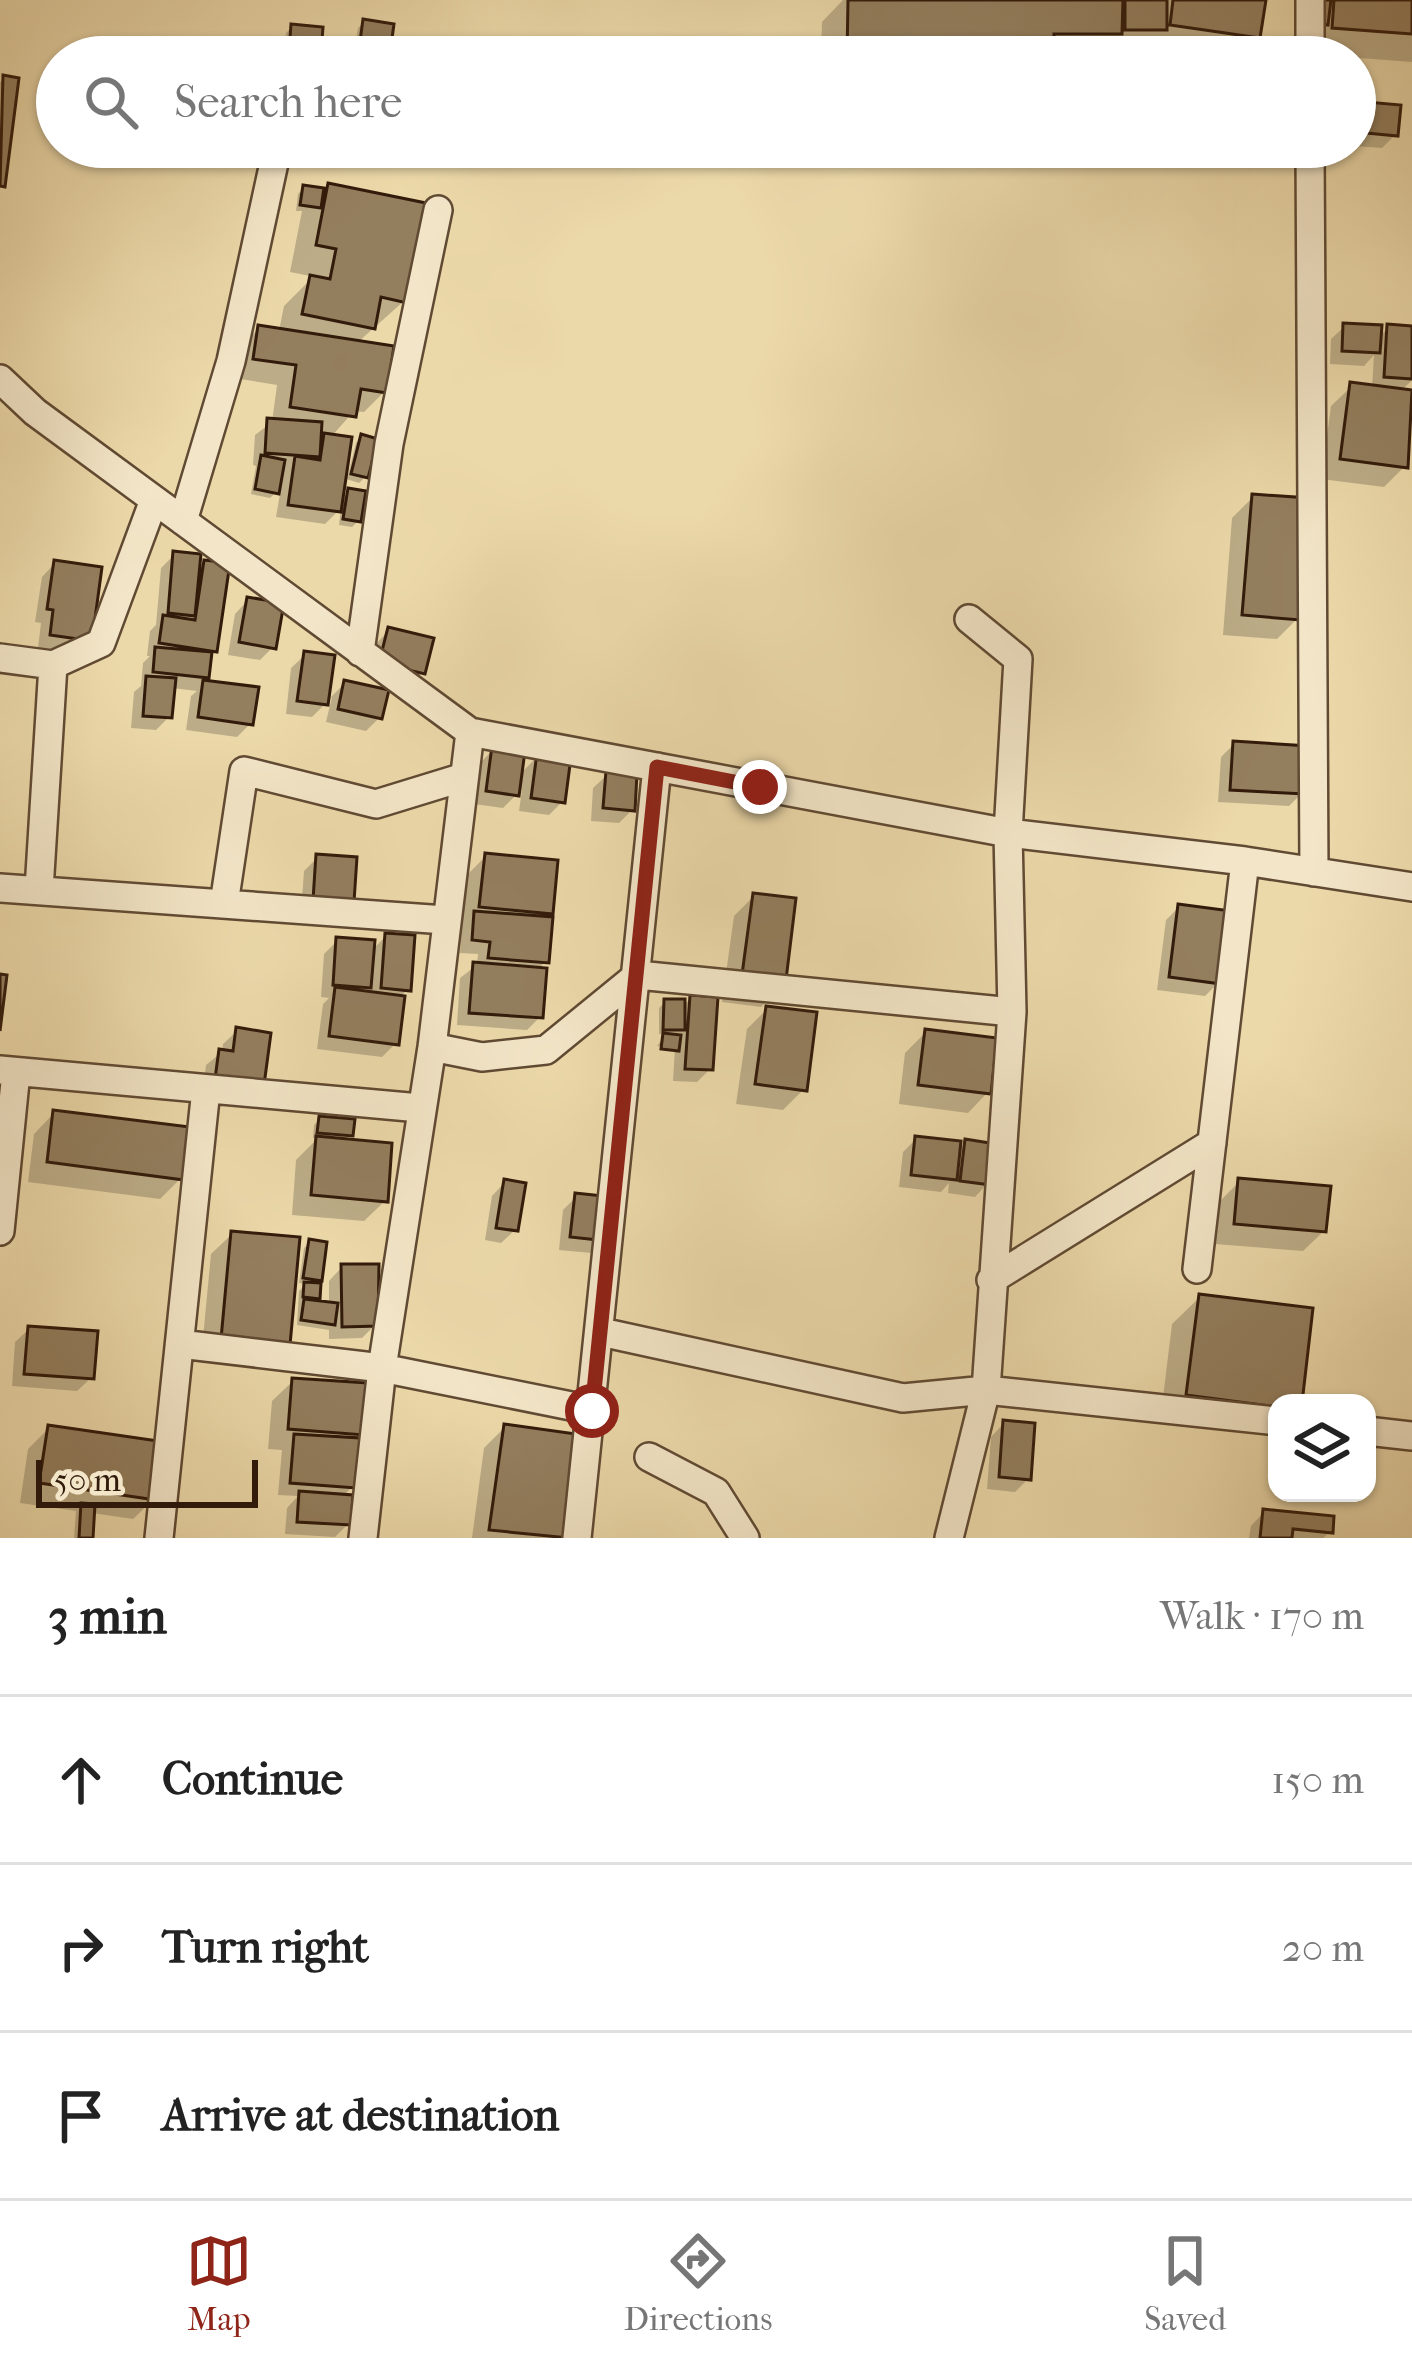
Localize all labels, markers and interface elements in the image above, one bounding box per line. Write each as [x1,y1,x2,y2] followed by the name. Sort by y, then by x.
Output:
[36,36,1376,168] search box
[78,69,144,135] icon: search
[174,76,402,129] text: Search here
[733,760,787,814] route end
[565,1384,619,1438] route start
[1268,1394,1376,1502] map controls
[1268,1394,1376,1502] button: layers
[36,1454,258,1507] scale bar
[54,1461,121,1500] text: 50 m
[48,1586,167,1646] text: 3 min
[1160,1593,1364,1639] text: Walk · 170 m
[48,1747,114,1813] icon: ahead
[162,1753,343,1806] text: Continue
[1271,1757,1364,1803] text: 150 m
[48,1915,114,1981] icon: right
[162,1921,369,1974] text: Turn right
[1282,1925,1364,1971] text: 20 m
[48,2083,114,2149] icon: arrive
[162,2089,559,2142] text: Arrive at destination
[186,2228,252,2339] tab: Map
[624,2228,772,2339] tab: Directions
[1144,2228,1226,2339] tab: Saved

